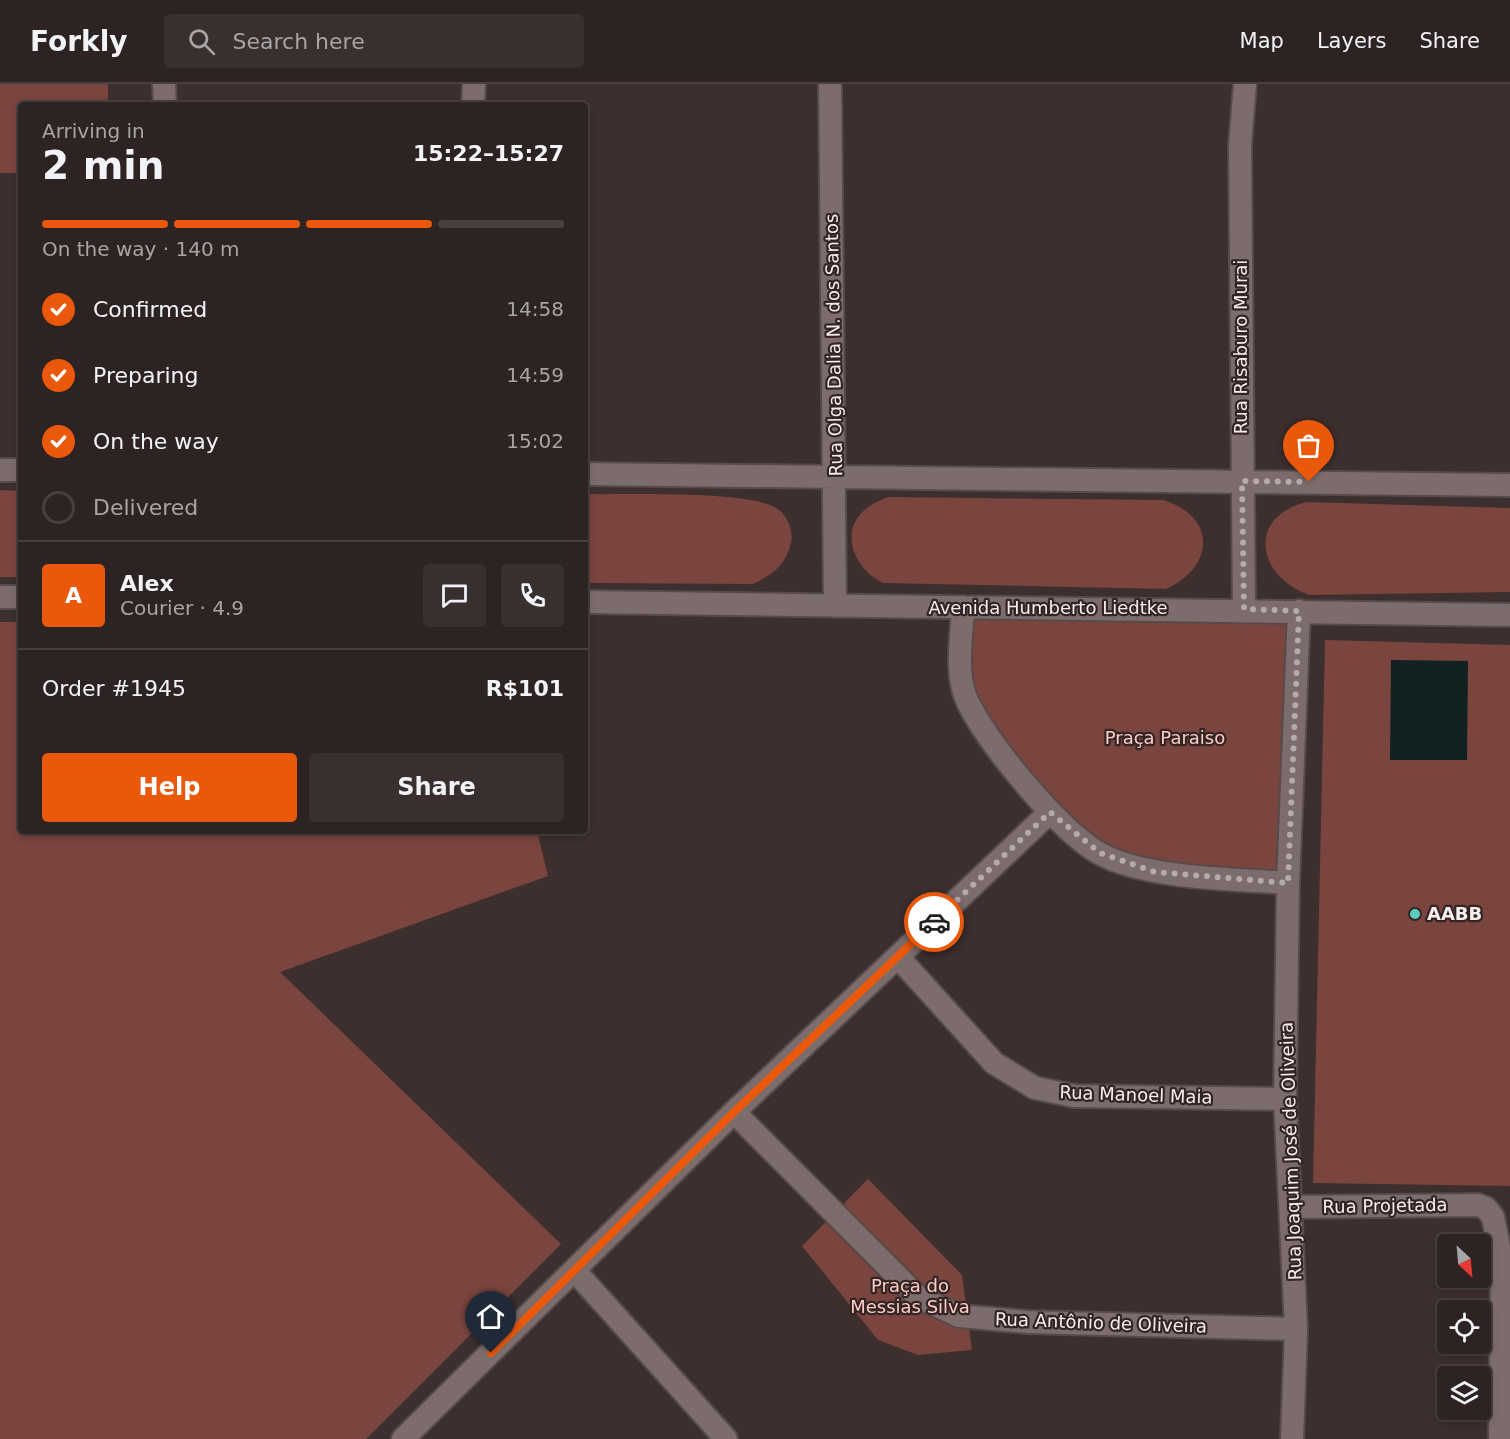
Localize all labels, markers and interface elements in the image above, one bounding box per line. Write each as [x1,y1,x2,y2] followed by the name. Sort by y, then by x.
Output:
[164,14,584,68] search box
[30,25,128,58] text: Forkly
[185,25,218,58] icon: search
[233,29,365,54] text: Search here
[1240,29,1284,53] text: Map
[1317,29,1386,53] text: Layers
[1419,29,1480,53] text: Share
[42,119,145,143] text: Arriving in
[413,141,564,166] text: 15:22–15:27
[42,143,164,188] text: 2 min
[821,214,846,476] street label: Rua Olga Dalia N. dos Santos
[42,237,240,261] text: On the way · 140 m
[1230,260,1251,434] street label: Rua Risaburo Murai
[42,293,75,326] icon: check
[93,297,207,322] text: Confirmed
[506,297,564,321] text: 14:58
[42,359,75,392] icon: check
[93,363,199,388] text: Preparing
[506,363,564,387] text: 14:59
[1283,420,1334,482] pin
[42,425,75,458] icon: check
[93,429,219,454] text: On the way
[506,429,564,453] text: 15:02
[1292,429,1325,462] icon: bag
[93,495,198,520] text: Delivered
[423,564,486,627] button: chat
[501,564,564,627] button: phone
[120,571,174,596] text: Alex
[65,583,82,608] text: A
[120,596,244,620] text: Courier · 4.9
[928,597,1168,618] street label: Avenida Humberto Liedtke
[42,676,186,701] text: Order #1945
[486,676,564,701] text: R$101
[1105,727,1225,748] park label: Praça Paraiso
[42,753,297,822] button: Help
[309,753,564,822] button: Share
[904,892,964,952] courier
[1427,903,1482,924] place label: AABB
[918,906,951,939] icon: car
[1408,907,1422,921] marker: AABB
[1275,1022,1306,1280] street label: Rua Joaquim José de Oliveira
[1059,1081,1213,1108] street label: Rua Manoel Maia
[1322,1194,1448,1217] street label: Rua Projetada
[1437,1234,1491,1288] north arrow
[1437,1234,1491,1420] map controls
[850,1275,970,1317] park label: Praça do Messias Silva
[465,1291,516,1353] pin
[474,1300,507,1333] icon: home
[1437,1300,1491,1354] button: locate
[995,1308,1207,1337] street label: Rua Antônio de Oliveira
[1437,1366,1491,1420] button: layers

